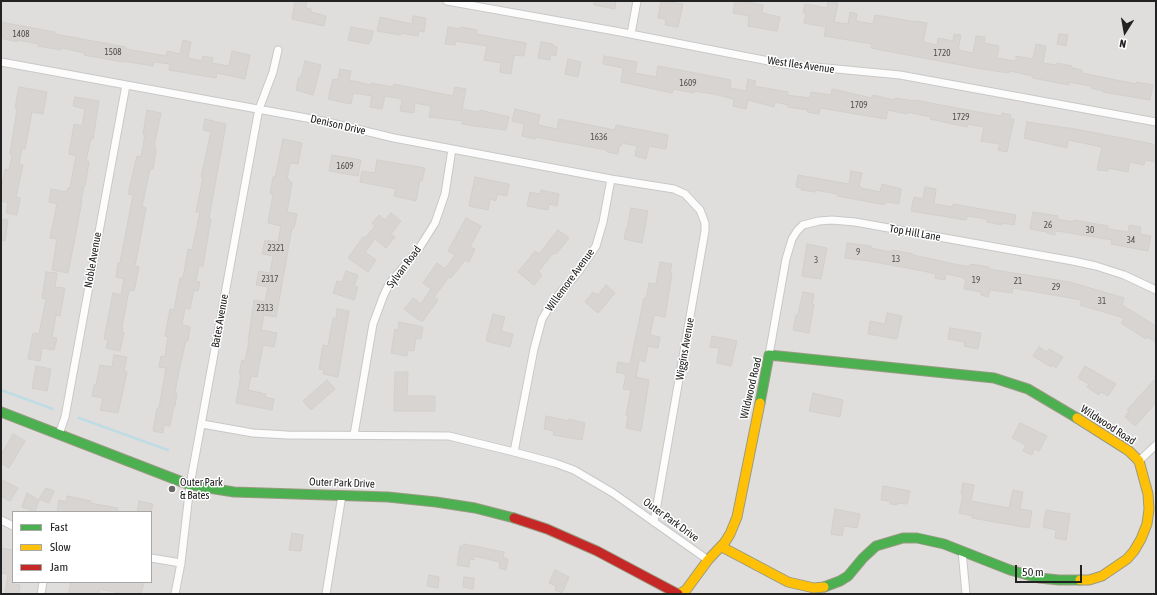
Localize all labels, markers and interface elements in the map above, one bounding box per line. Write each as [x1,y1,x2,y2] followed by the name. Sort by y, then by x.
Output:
[1105,12,1145,52] north arrow
[13,29,29,39] house number: 1408
[1118,37,1127,50] text: N
[105,47,121,57] house number: 1508
[934,48,950,58] house number: 1720
[767,54,835,76] street label: West Iles Avenue
[680,78,696,88] house number: 1609
[851,100,867,110] house number: 1709
[309,112,367,138] street label: Denison Drive
[953,112,969,122] house number: 1729
[591,132,607,142] house number: 1636
[337,161,353,171] house number: 1609
[1044,220,1052,230] house number: 26
[888,222,942,244] street label: Top Hill Lane
[1086,225,1094,235] house number: 30
[82,231,104,289] street label: Noble Avenue
[1127,235,1135,245] house number: 34
[268,243,284,253] house number: 2321
[384,243,424,291] street label: Sylvan Road
[543,246,597,314] street label: Willemore Avenue
[856,247,860,257] house number: 9
[892,254,900,264] house number: 13
[814,255,818,265] house number: 3
[262,274,278,284] house number: 2317
[972,275,980,285] house number: 19
[1014,276,1022,286] house number: 21
[1052,282,1060,292] house number: 29
[209,293,231,349] street label: Bates Avenue
[1098,296,1106,306] house number: 31
[257,303,273,313] house number: 2313
[673,317,697,381] street label: Wiggins Avenue
[737,356,765,420] street label: Wildwood Road
[1078,402,1138,448] street label: Wildwood Road
[309,475,375,491] street label: Outer Park Drive
[180,476,223,502] place label: Outer Park & Bates
[167,484,177,494] marker: Outer Park & Bates
[641,495,701,545] street label: Outer Park Drive
[12,511,152,583] legend
[50,520,68,534] text: Fast
[50,540,71,554] text: Slow
[1017,557,1084,583] scale bar
[50,560,68,574] text: Jam
[1022,565,1044,579] text: 50 m

